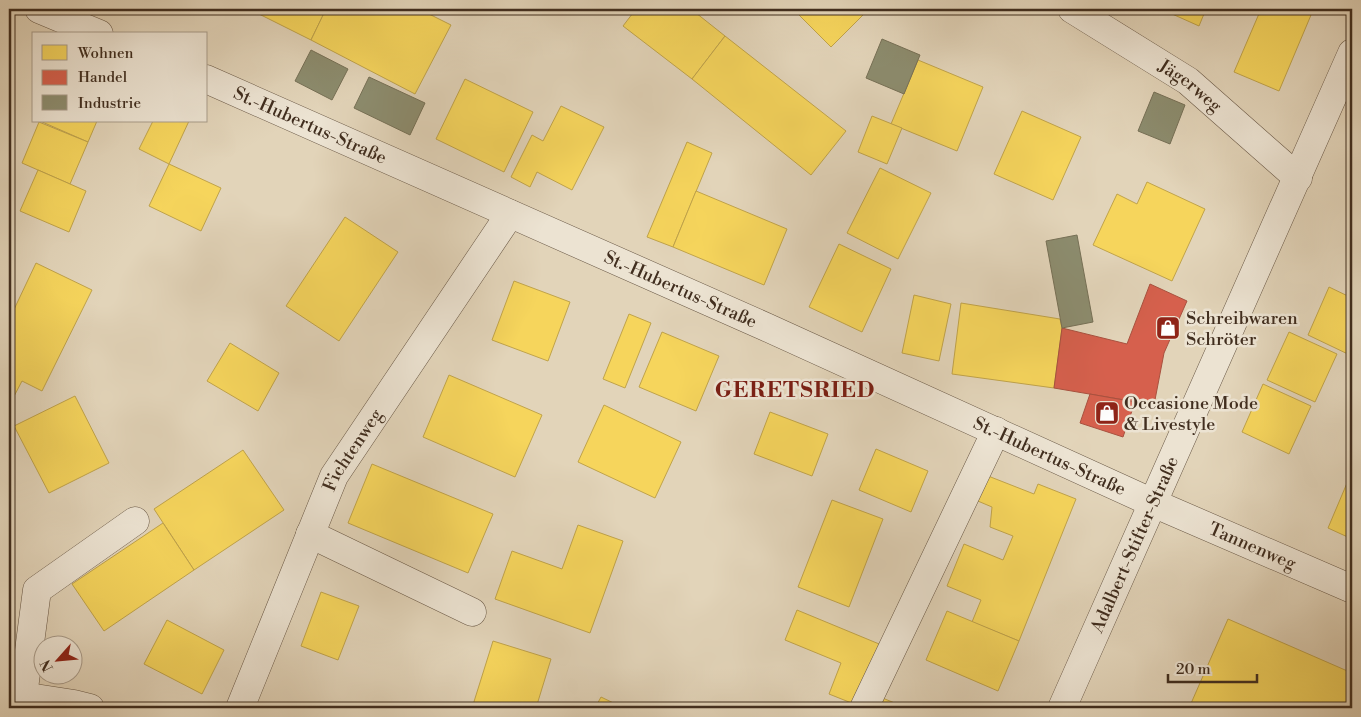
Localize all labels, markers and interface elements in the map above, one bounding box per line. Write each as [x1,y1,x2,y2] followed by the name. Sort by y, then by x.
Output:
[32,32,208,122] legend
[77,44,133,63] text: Wohnen
[1153,54,1227,118] street label: Jägerweg
[78,68,128,87] text: Handel
[230,81,390,169] street label: St.-Hubertus-Straße
[78,94,141,113] text: Industrie
[600,245,761,333] street label: St.-Hubertus-Straße
[1186,307,1298,351] place label: Schreibwaren Schröter
[1155,315,1181,341] shop icon: Schreibwaren Schröter
[715,377,875,404] district label: GERETSRIED
[1124,392,1258,436] place label: Occasione Mode & Livestyle
[1094,400,1120,426] shop icon: Occasione Mode & Livestyle
[318,404,388,495] street label: Fichtenweg
[970,411,1129,501] street label: St.-Hubertus-Straße
[1085,453,1184,637] street label: Adalbert-Stifter-Straße
[1205,517,1300,575] street label: Tannenweg
[32,634,82,684] north arrow
[1168,652,1257,684] scale bar
[37,656,58,674] text: N
[1176,660,1211,679] text: 20 m

